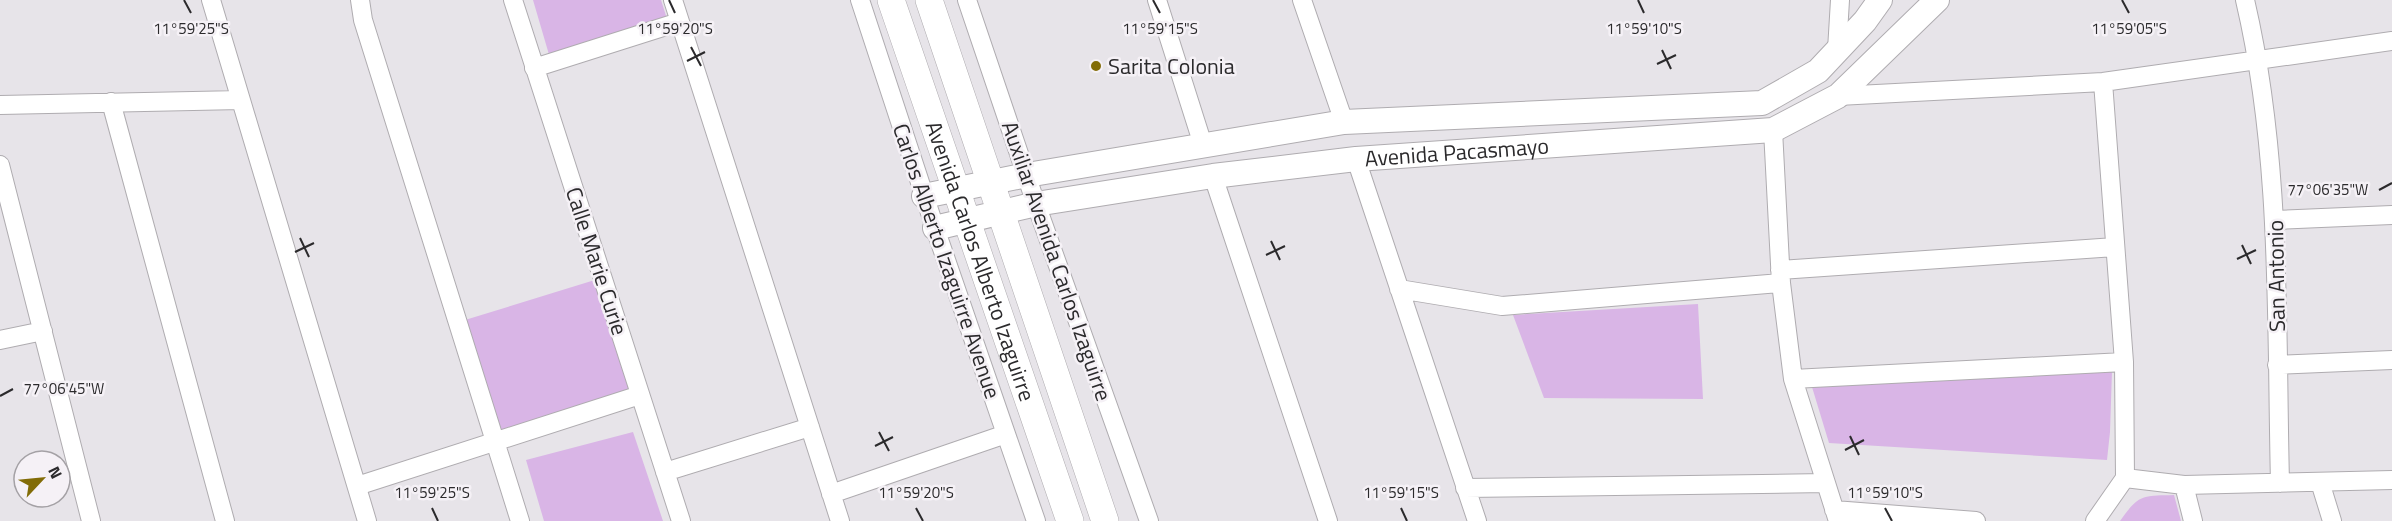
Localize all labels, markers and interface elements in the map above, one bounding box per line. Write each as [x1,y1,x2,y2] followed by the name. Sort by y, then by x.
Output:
[153,17,229,40] text: 11°59'25"S
[637,17,713,40] text: 11°59'20"S
[1122,17,1198,40] text: 11°59'15"S
[1606,17,1682,40] text: 11°59'10"S
[2091,17,2167,40] text: 11°59'05"S
[1108,49,1235,83] place label: Sarita Colonia
[1089,59,1103,73] marker: Sarita Colonia
[917,116,1045,406] street label: Avenida Carlos Alberto Izaguirre
[993,116,1121,406] street label: Auxiliar Avenida Carlos Izaguirre
[884,119,1010,403] street label: Carlos Alberto Izaguirre Avenue
[1363,129,1550,175] street label: Avenida Pacasmayo
[2288,178,2368,201] text: 77°06'35"W
[557,183,637,339] street label: Calle Marie Curie
[2258,220,2294,332] street label: San Antonio
[24,377,104,400] text: 77°06'45"W
[12,449,72,509] north arrow
[42,462,69,483] text: N
[394,481,470,504] text: 11°59'25"S
[878,481,954,504] text: 11°59'20"S
[1363,481,1439,504] text: 11°59'15"S
[1847,481,1923,504] text: 11°59'10"S

